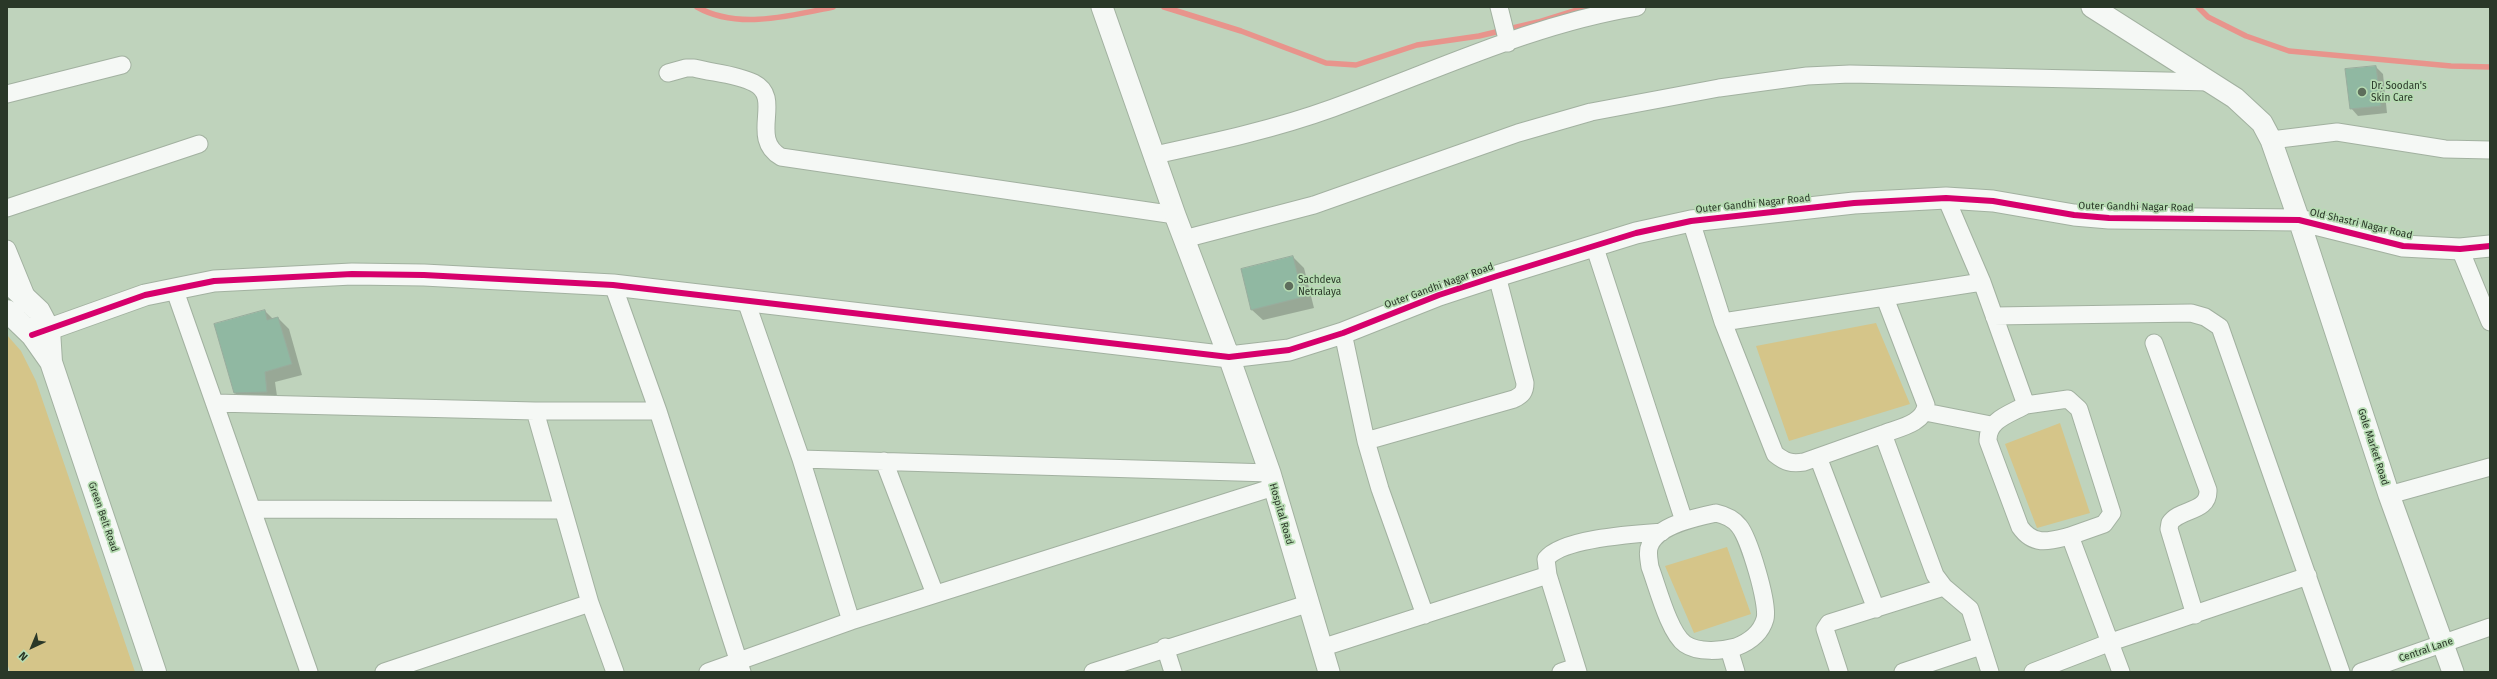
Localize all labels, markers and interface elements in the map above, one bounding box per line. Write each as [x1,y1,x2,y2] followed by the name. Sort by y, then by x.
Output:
[2371,80,2427,104] place label: Dr. Soodan's Skin Care
[2356,86,2368,98] marker: Dr. Soodan's Skin Care
[1695,192,1811,216] street label: Outer Gandhi Nagar Road
[2078,200,2194,214] street label: Outer Gandhi Nagar Road
[2309,206,2413,242] street label: Old Shastri Nagar Road
[1383,261,1495,311] street label: Outer Gandhi Nagar Road
[1298,274,1341,298] place label: Sachdeva Netralaya
[1283,280,1295,292] marker: Sachdeva Netralaya
[2355,407,2391,487] street label: Gole Market Road
[85,481,121,553] street label: Green Belt Road
[1266,482,1296,546] street label: Hospital Road
[12,627,52,667] north arrow
[2397,635,2455,665] street label: Central Lane
[16,649,30,663] text: N

